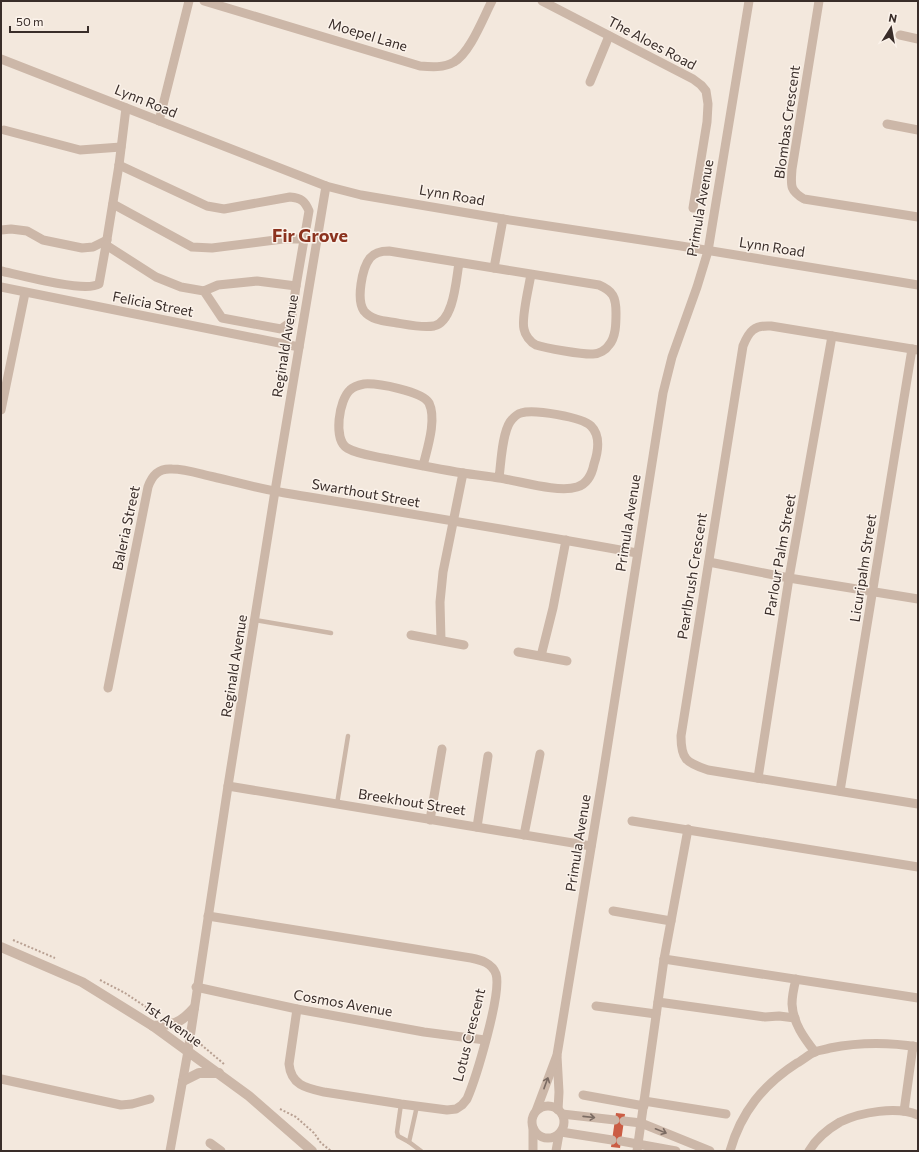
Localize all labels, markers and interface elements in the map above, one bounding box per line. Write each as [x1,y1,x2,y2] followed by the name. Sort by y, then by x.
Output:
[10,8,88,34] scale bar
[871,8,911,48] north arrow
[888,11,898,25] text: N
[605,12,699,73] street label: The Aloes Road
[16,14,44,28] text: 50 m
[327,14,410,55] street label: Moepel Lane
[770,64,803,180] street label: Blombas Crescent
[112,80,180,121] street label: Lynn Road
[683,158,716,258] street label: Primula Avenue
[418,180,486,209] street label: Lynn Road
[272,224,348,246] district label: Fir Grove
[738,233,806,260] street label: Lynn Road
[111,287,195,320] street label: Felicia Street
[268,293,301,399] street label: Reginald Avenue
[611,473,644,573] street label: Primula Avenue
[311,475,422,510] street label: Swarthout Street
[108,484,143,572] street label: Baleria Street
[760,492,799,617] street label: Parlour Palm Street
[673,511,710,640] street label: Pearlbrush Crescent
[846,512,879,623] street label: Licuripalm Street
[217,613,250,719] street label: Reginald Avenue
[357,785,467,818] street label: Breekhout Street
[561,793,594,893] street label: Primula Avenue
[292,985,394,1020] street label: Cosmos Avenue
[449,986,488,1083] street label: Lotus Crescent
[141,997,206,1050] street label: 1st Avenue
[543,1076,550,1089] one-way arrow
[582,1113,595,1120] one-way arrow
[655,1128,667,1136] one-way arrow

